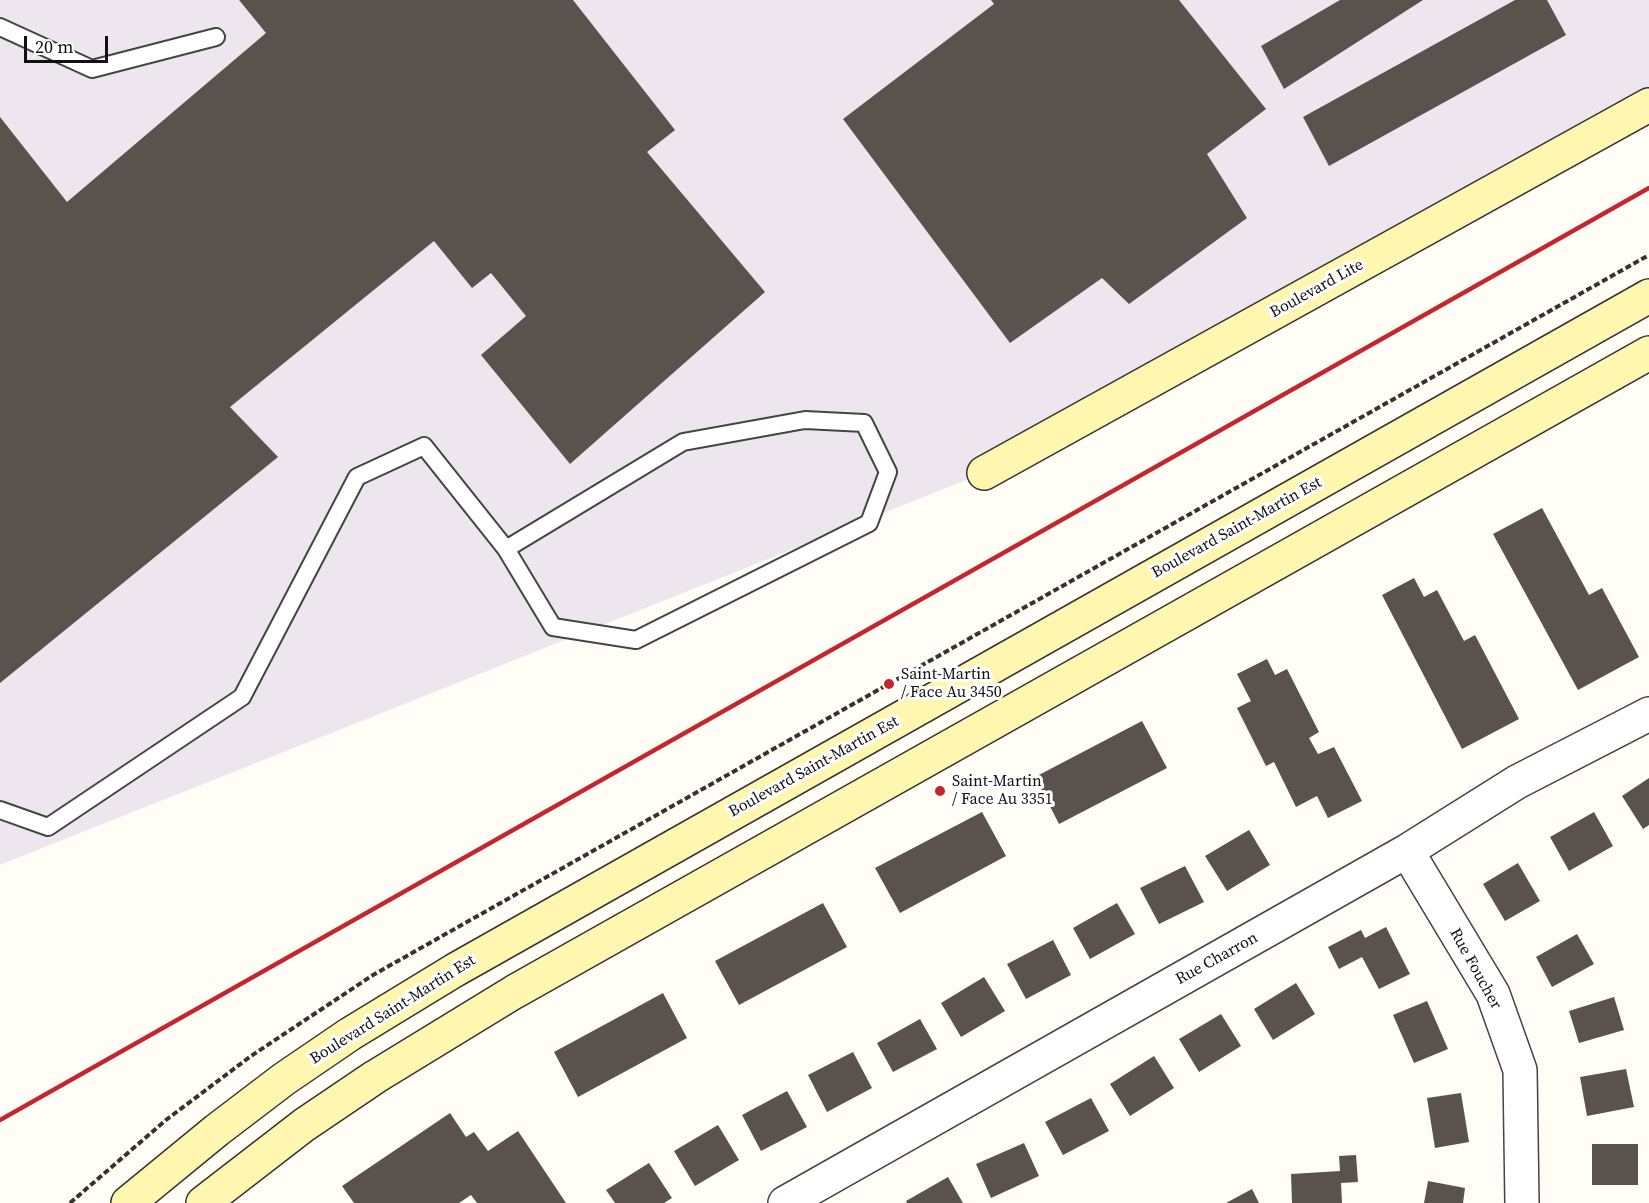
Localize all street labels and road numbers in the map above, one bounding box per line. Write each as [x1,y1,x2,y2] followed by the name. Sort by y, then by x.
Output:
[1267,255,1367,323] street label: Boulevard Lite
[1149,473,1325,583] street label: Boulevard Saint-Martin Est
[726,712,902,822] street label: Boulevard Saint-Martin Est
[1445,925,1505,1013] street label: Rue Foucher
[1173,929,1261,989] street label: Rue Charron
[307,951,479,1069] street label: Boulevard Saint-Martin Est

